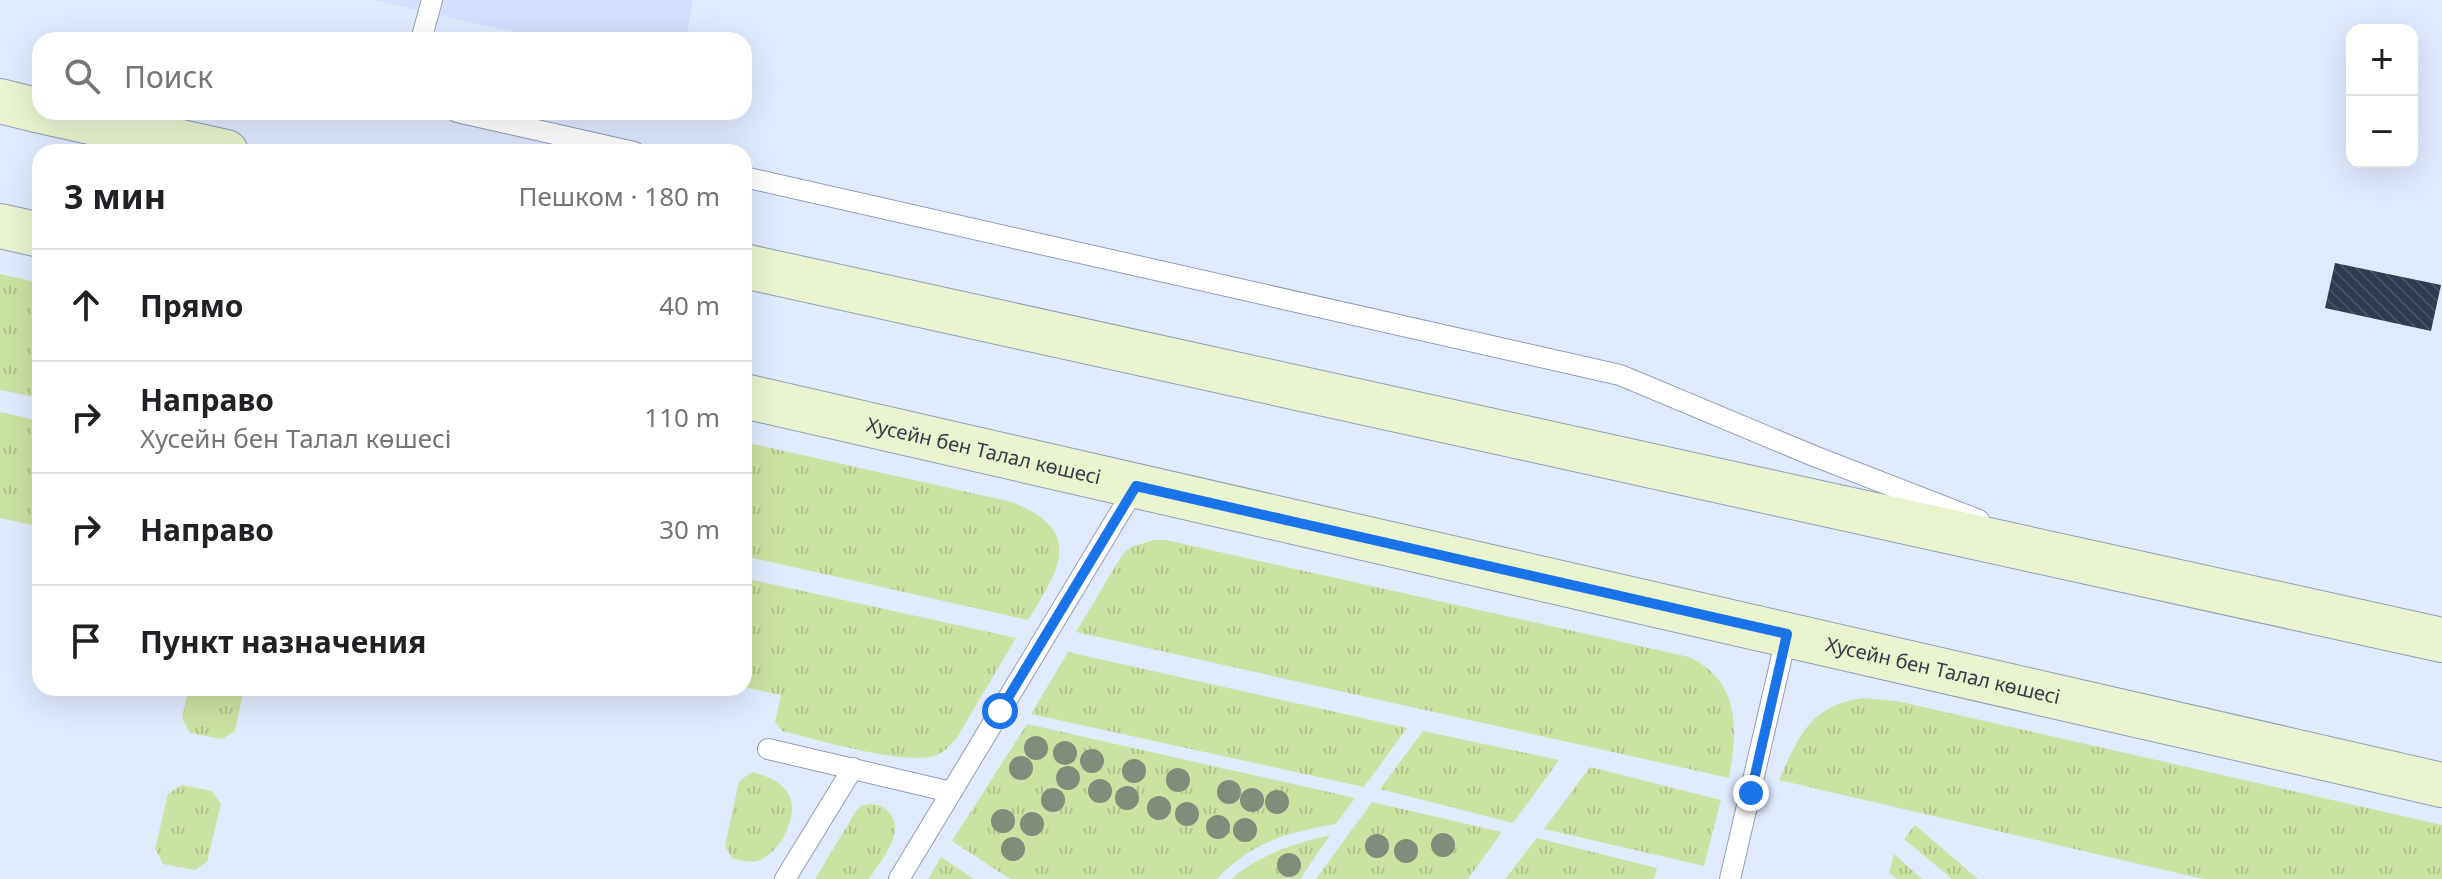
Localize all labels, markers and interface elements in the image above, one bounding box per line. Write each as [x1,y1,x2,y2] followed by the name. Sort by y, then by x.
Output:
[2346,24,2418,168] map controls
[2346,24,2418,96] button: +
[32,32,752,120] search box
[60,54,104,98] icon: search
[124,56,213,97] text: Поиск
[2346,96,2418,168] button: −
[64,173,166,219] text: 3 мин
[518,178,720,214] text: Пешком · 180 m
[64,283,108,327] icon: ahead
[140,285,244,326] text: Прямо
[659,287,720,323] text: 40 m
[140,379,274,420] text: Направо
[64,395,108,439] icon: right
[644,399,720,435] text: 110 m
[864,411,1104,490] street label: Хусейн бен Талал көшесі
[140,420,452,456] text: Хусейн бен Талал көшесі
[64,507,108,551] icon: right
[140,509,274,550] text: Направо
[659,511,720,547] text: 30 m
[64,619,108,663] icon: arrive
[140,621,426,662] text: Пункт назначения
[1823,630,2063,710] street label: Хусейн бен Талал көшесі
[982,693,1018,729] route start
[1733,775,1769,811] route end

